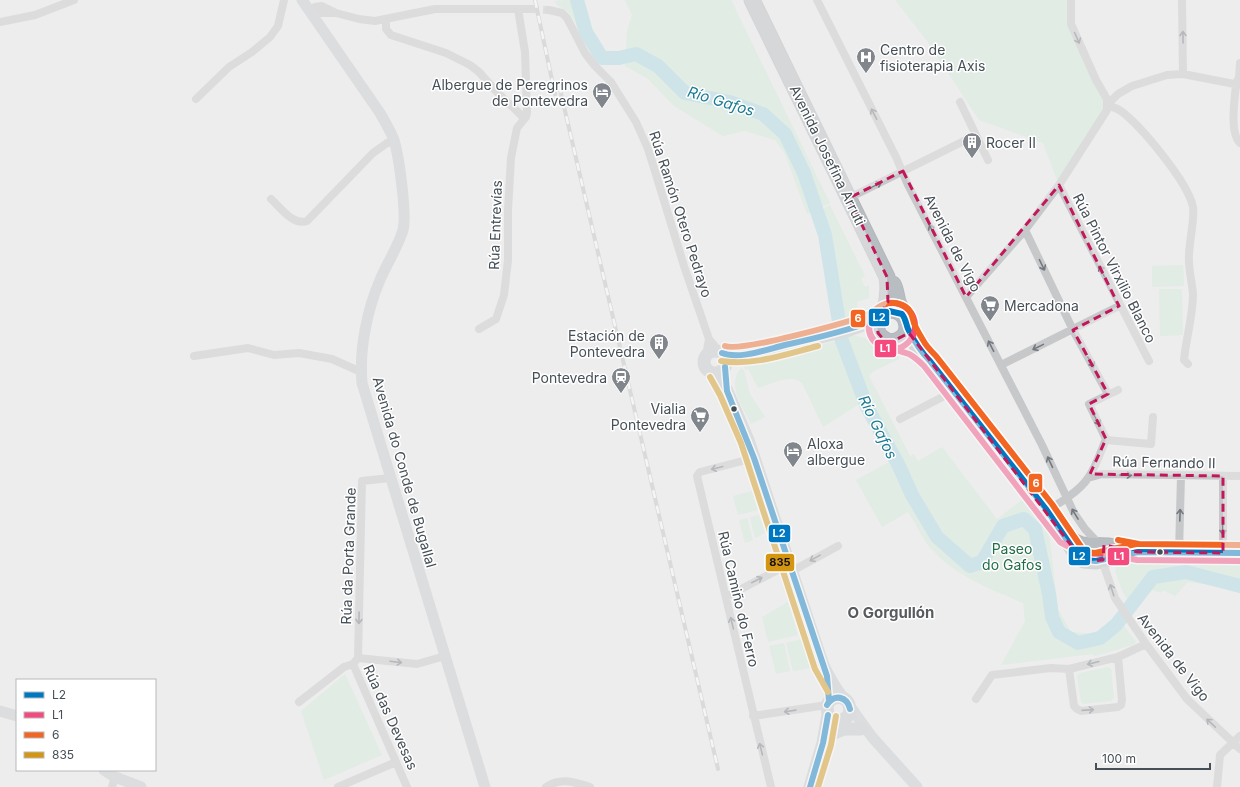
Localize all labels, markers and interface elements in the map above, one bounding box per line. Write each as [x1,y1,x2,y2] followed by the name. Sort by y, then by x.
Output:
[1074,31,1082,43] one-way arrow
[1179,31,1186,44] one-way arrow
[880,41,985,74] place label: Centro de fisioterapia Axis
[855,46,877,74] hospital icon: Centro de fisioterapia Axis
[432,76,588,109] place label: Albergue de Peregrinos de Pontevedra
[591,81,613,109] hotel icon: Albergue de Peregrinos de Pontevedra
[685,82,757,120] water label: Río Gafos
[787,82,869,228] street label: Avenida Josefina Arruti
[870,108,877,120] one-way arrow
[646,129,716,299] street label: Rúa Ramón Otero Pedrayo
[961,131,983,159] building icon: Rocer II
[986,134,1036,151] place label: Rocer II
[485,180,505,270] street label: Rúa Entrevías
[869,180,881,188] one-way arrow
[1070,190,1160,346] street label: Rúa Pintor Virxilio Blanco
[921,191,985,295] street label: Avenida de Vigo
[928,225,935,237] one-way arrow
[1039,259,1046,271] one-way arrow
[1098,265,1105,277] one-way arrow
[979,294,1001,322] supermarket icon: Mercadona
[1004,297,1079,314] place label: Mercadona
[868,308,890,327] line badge: L2
[850,309,866,328] line badge: 6
[872,310,886,324] text: L2
[854,311,862,325] text: 6
[568,327,645,360] place label: Estación de Pontevedra
[648,332,670,360] building icon: Estación de Pontevedra
[874,339,897,358] line badge: L1
[987,340,994,352] one-way arrow
[880,341,890,355] text: L1
[1032,344,1044,351] one-way arrow
[1087,356,1095,368] one-way arrow
[610,366,632,394] station icon: Pontevedra
[532,369,607,386] place label: Pontevedra
[370,375,440,569] street label: Avenida do Conde de Bugallal
[854,392,902,462] water label: Río Gafos
[611,400,686,433] place label: Vialia Pontevedra
[729,404,739,414] unlabelled marker
[689,405,711,433] supermarket icon: Vialia Pontevedra
[1093,413,1101,425] one-way arrow
[807,435,865,468] place label: Aloxa albergue
[782,440,804,468] hotel icon: Aloxa albergue
[1112,453,1216,471] street label: Rúa Fernando II
[1046,456,1053,468] one-way arrow
[710,465,723,472] one-way arrow
[1119,471,1132,479] one-way arrow
[1028,473,1043,493] line badge: 6
[1032,476,1040,490] text: 6
[337,487,359,625] street label: Rúa da Porta Grande
[1071,508,1079,520] one-way arrow
[1176,509,1184,522] one-way arrow
[1219,522,1227,535] one-way arrow
[768,524,791,543] line badge: L2
[772,526,786,540] text: L2
[715,529,763,669] street label: Rúa Camiño do Ferro
[982,540,1042,573] park label: Paseo do Gafos
[1068,546,1091,566] line badge: L2
[1107,547,1130,566] line badge: L1
[1155,547,1165,557] unlabelled marker
[1072,549,1086,563] text: L2
[1114,549,1124,563] text: L1
[765,553,795,572] line badge: 835
[769,555,791,569] text: 835
[809,555,821,563] one-way arrow
[751,576,763,584] one-way arrow
[1108,583,1115,596] one-way arrow
[848,603,934,622] district label: O Gorgullón
[1134,610,1214,704] street label: Avenida de Vigo
[355,611,362,624] one-way arrow
[727,616,735,629] one-way arrow
[390,658,403,666] one-way arrow
[1087,660,1100,668] one-way arrow
[360,662,422,772] street label: Rúa das Devesas
[16,679,156,771] legend
[52,687,66,702] text: L2
[52,707,63,722] text: L1
[784,707,797,715] one-way arrow
[1081,707,1094,714] one-way arrow
[1206,718,1216,728] one-way arrow
[52,727,59,742] text: 6
[757,743,765,756] one-way arrow
[1096,745,1210,771] scale bar
[52,747,74,762] text: 835
[1102,751,1136,766] text: 100 m

